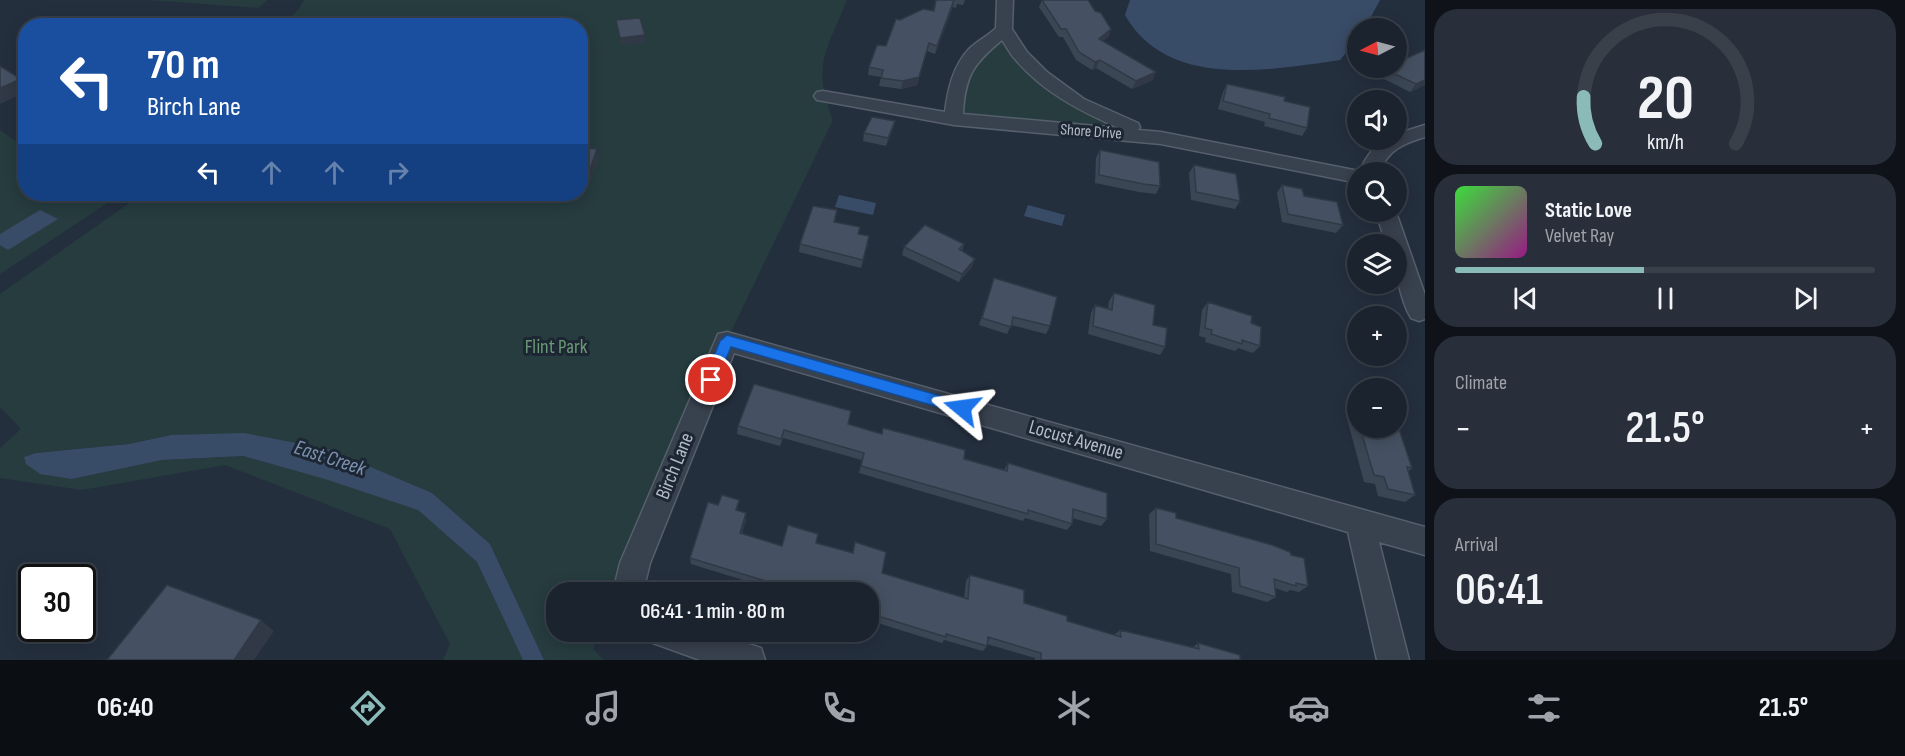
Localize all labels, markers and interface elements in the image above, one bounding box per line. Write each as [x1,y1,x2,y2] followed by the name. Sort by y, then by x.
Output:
[1347,18,1407,78] north arrow
[1347,18,1407,438] map controls
[147,40,220,91] text: 70 m
[48,42,126,120] icon: left
[1636,62,1694,137] text: 20
[1347,90,1407,150] button: sound
[147,91,241,123] text: Birch Lane
[1060,120,1122,144] street label: Shore Drive
[1646,130,1684,155] text: km/h
[192,156,225,189] icon: left
[255,156,288,189] icon: ahead
[318,156,351,189] icon: ahead
[381,156,414,189] icon: right
[1347,162,1407,222] button: search
[1545,197,1632,224] text: Static Love
[1545,224,1614,248] text: Velvet Ray
[1347,234,1407,294] button: layers
[1509,282,1542,315] icon: previous
[1649,282,1682,315] icon: pause
[1789,282,1822,315] icon: next
[1347,306,1407,366] button: +
[525,335,588,359] park label: Flint Park
[685,354,736,405] pin
[694,363,727,396] icon: arrive
[1455,371,1507,395] text: Climate
[930,376,994,440] position arrow
[1347,378,1407,438] button: −
[1625,401,1705,456] text: 21.5°
[1455,409,1471,449] text: −
[1859,409,1875,449] text: +
[1026,415,1126,465] street label: Locust Avenue
[651,429,699,503] street label: Birch Lane
[291,435,370,482] water label: East Creek
[1455,533,1498,557] text: Arrival
[1455,563,1543,618] text: 06:41
[18,564,96,642] speed limit sign: 30
[640,598,785,625] text: 06:41 · 1 min · 80 m
[347,687,389,729] icon: directions
[582,687,624,729] icon: music
[818,687,860,729] icon: phone
[1053,687,1095,729] icon: climate
[1288,687,1330,729] icon: car
[1523,687,1565,729] icon: filters
[97,692,154,724] text: 06:40
[1759,692,1808,724] text: 21.5°

